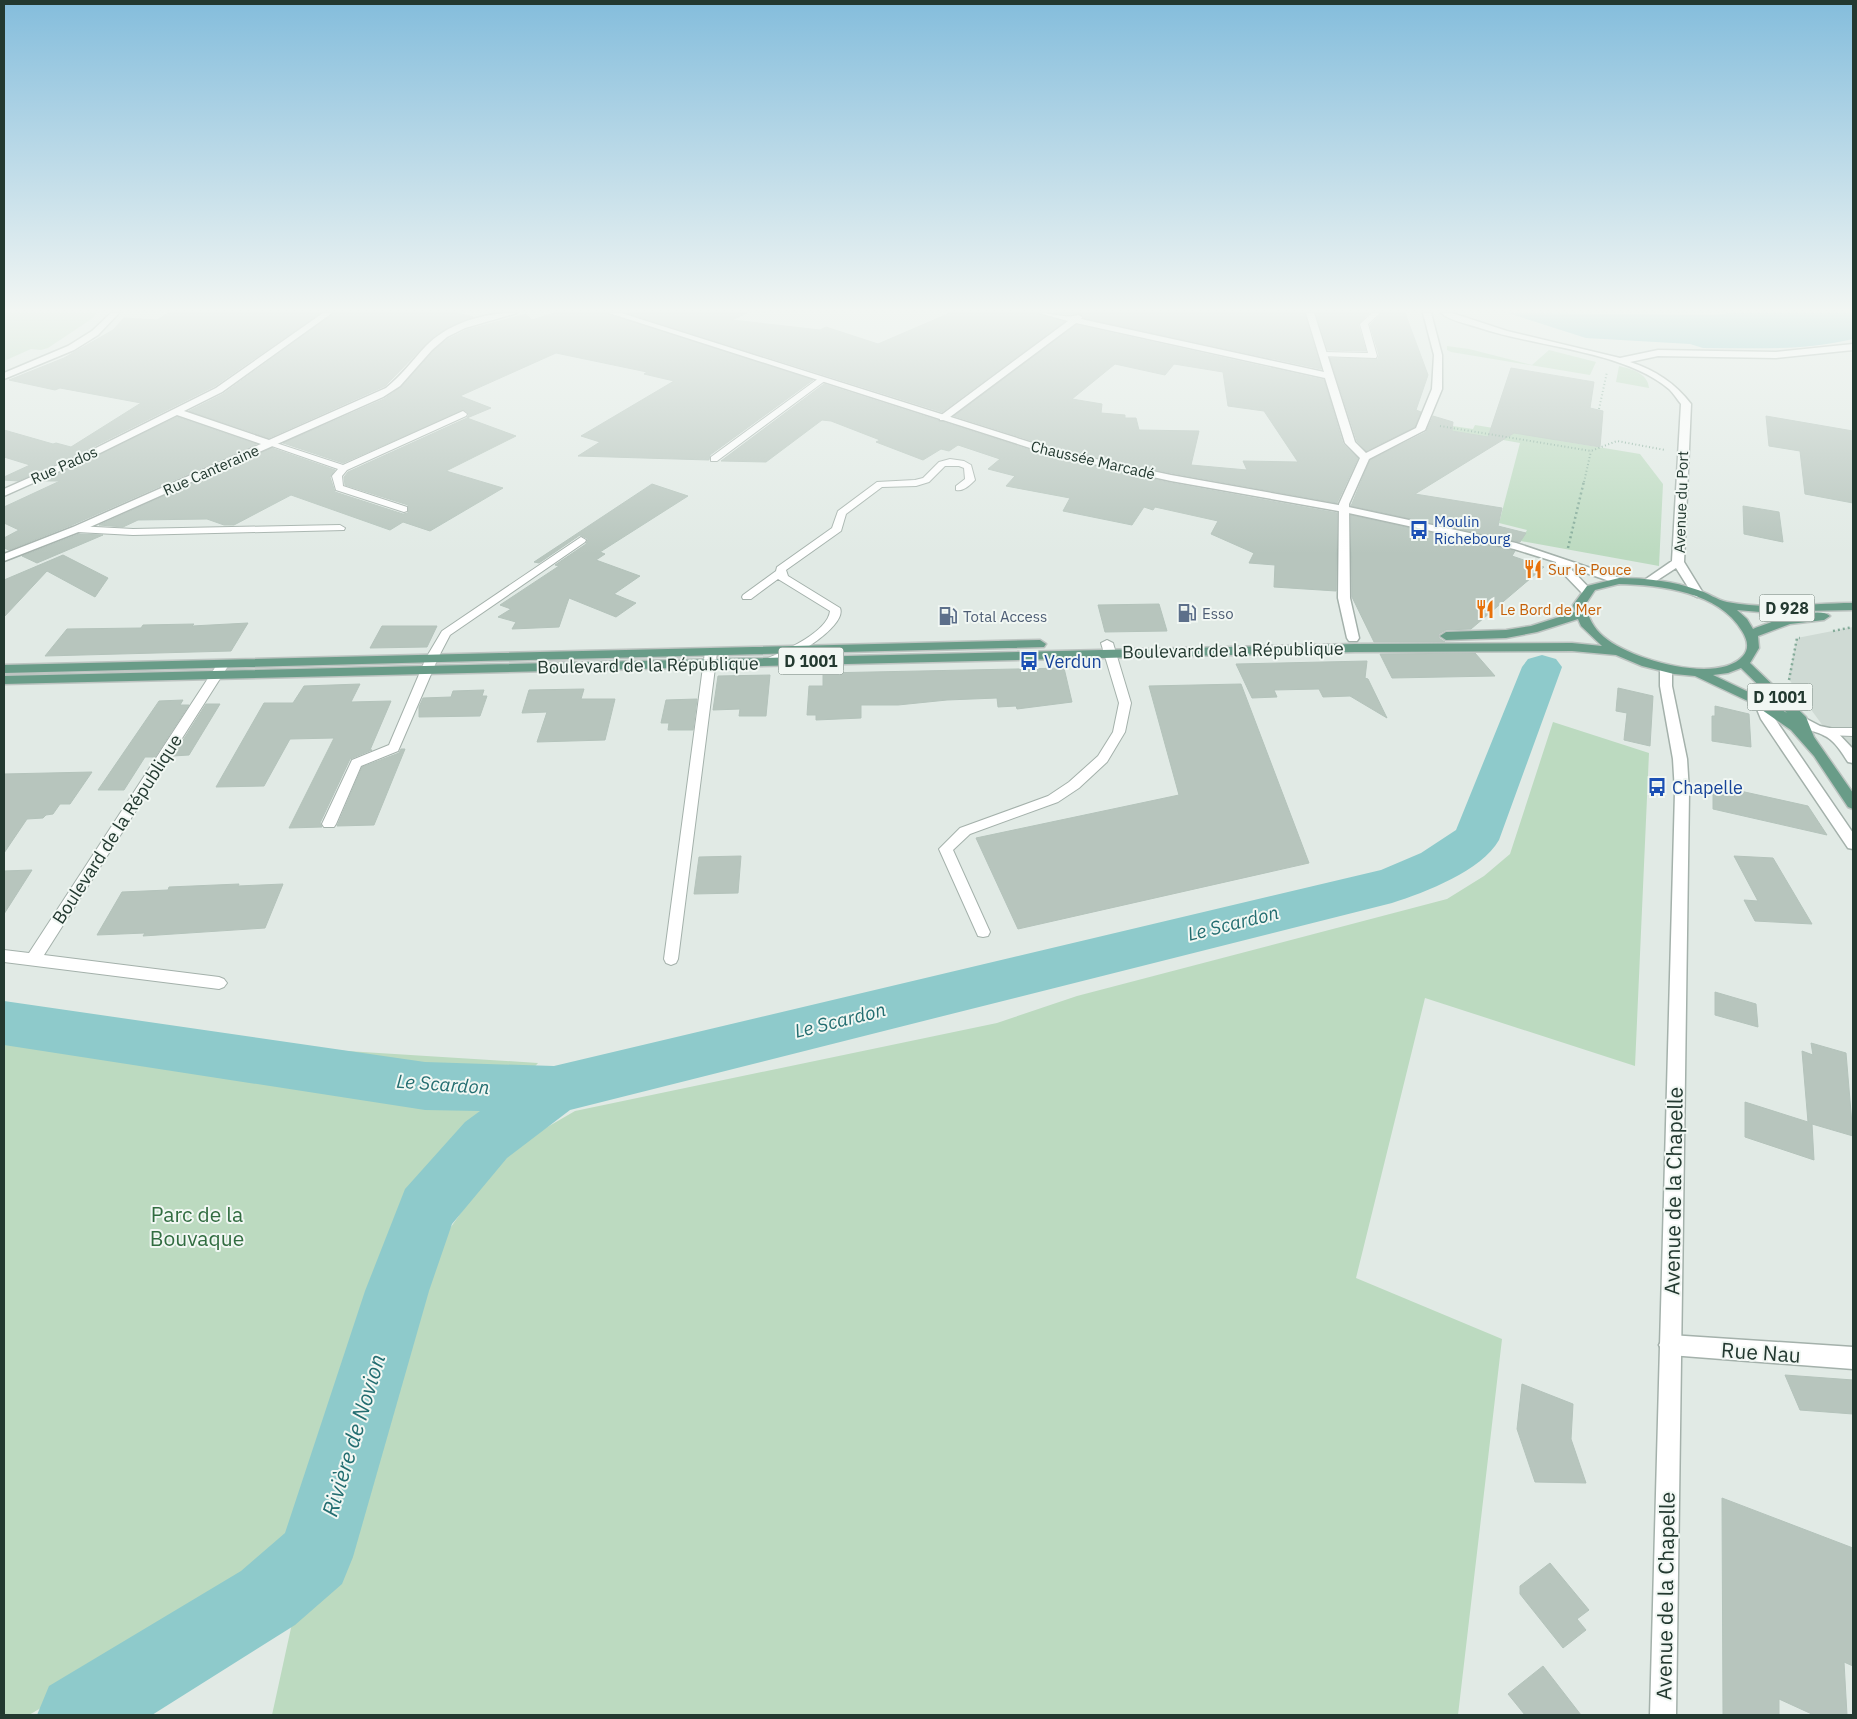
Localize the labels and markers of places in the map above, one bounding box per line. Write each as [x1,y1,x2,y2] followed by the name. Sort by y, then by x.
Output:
[1434,512,1510,548] place label: Moulin Richebourg
[1408,519,1430,541] bus stop icon: Moulin Richebourg
[1522,558,1544,580] restaurant icon: Sur le Pouce
[1548,560,1632,579] place label: Sur le Pouce
[1474,598,1496,620] restaurant icon: Le Bord de Mer
[1500,600,1602,619] place label: Le Bord de Mer
[1176,602,1198,624] fuel station icon: Esso
[1202,604,1234,623] place label: Esso
[937,605,959,627] fuel station icon: Total Access
[963,607,1047,626] place label: Total Access
[1018,650,1040,672] bus stop icon: Verdun
[1044,650,1102,673] place label: Verdun
[1646,776,1668,798] bus stop icon: Chapelle
[1672,776,1743,799] place label: Chapelle

